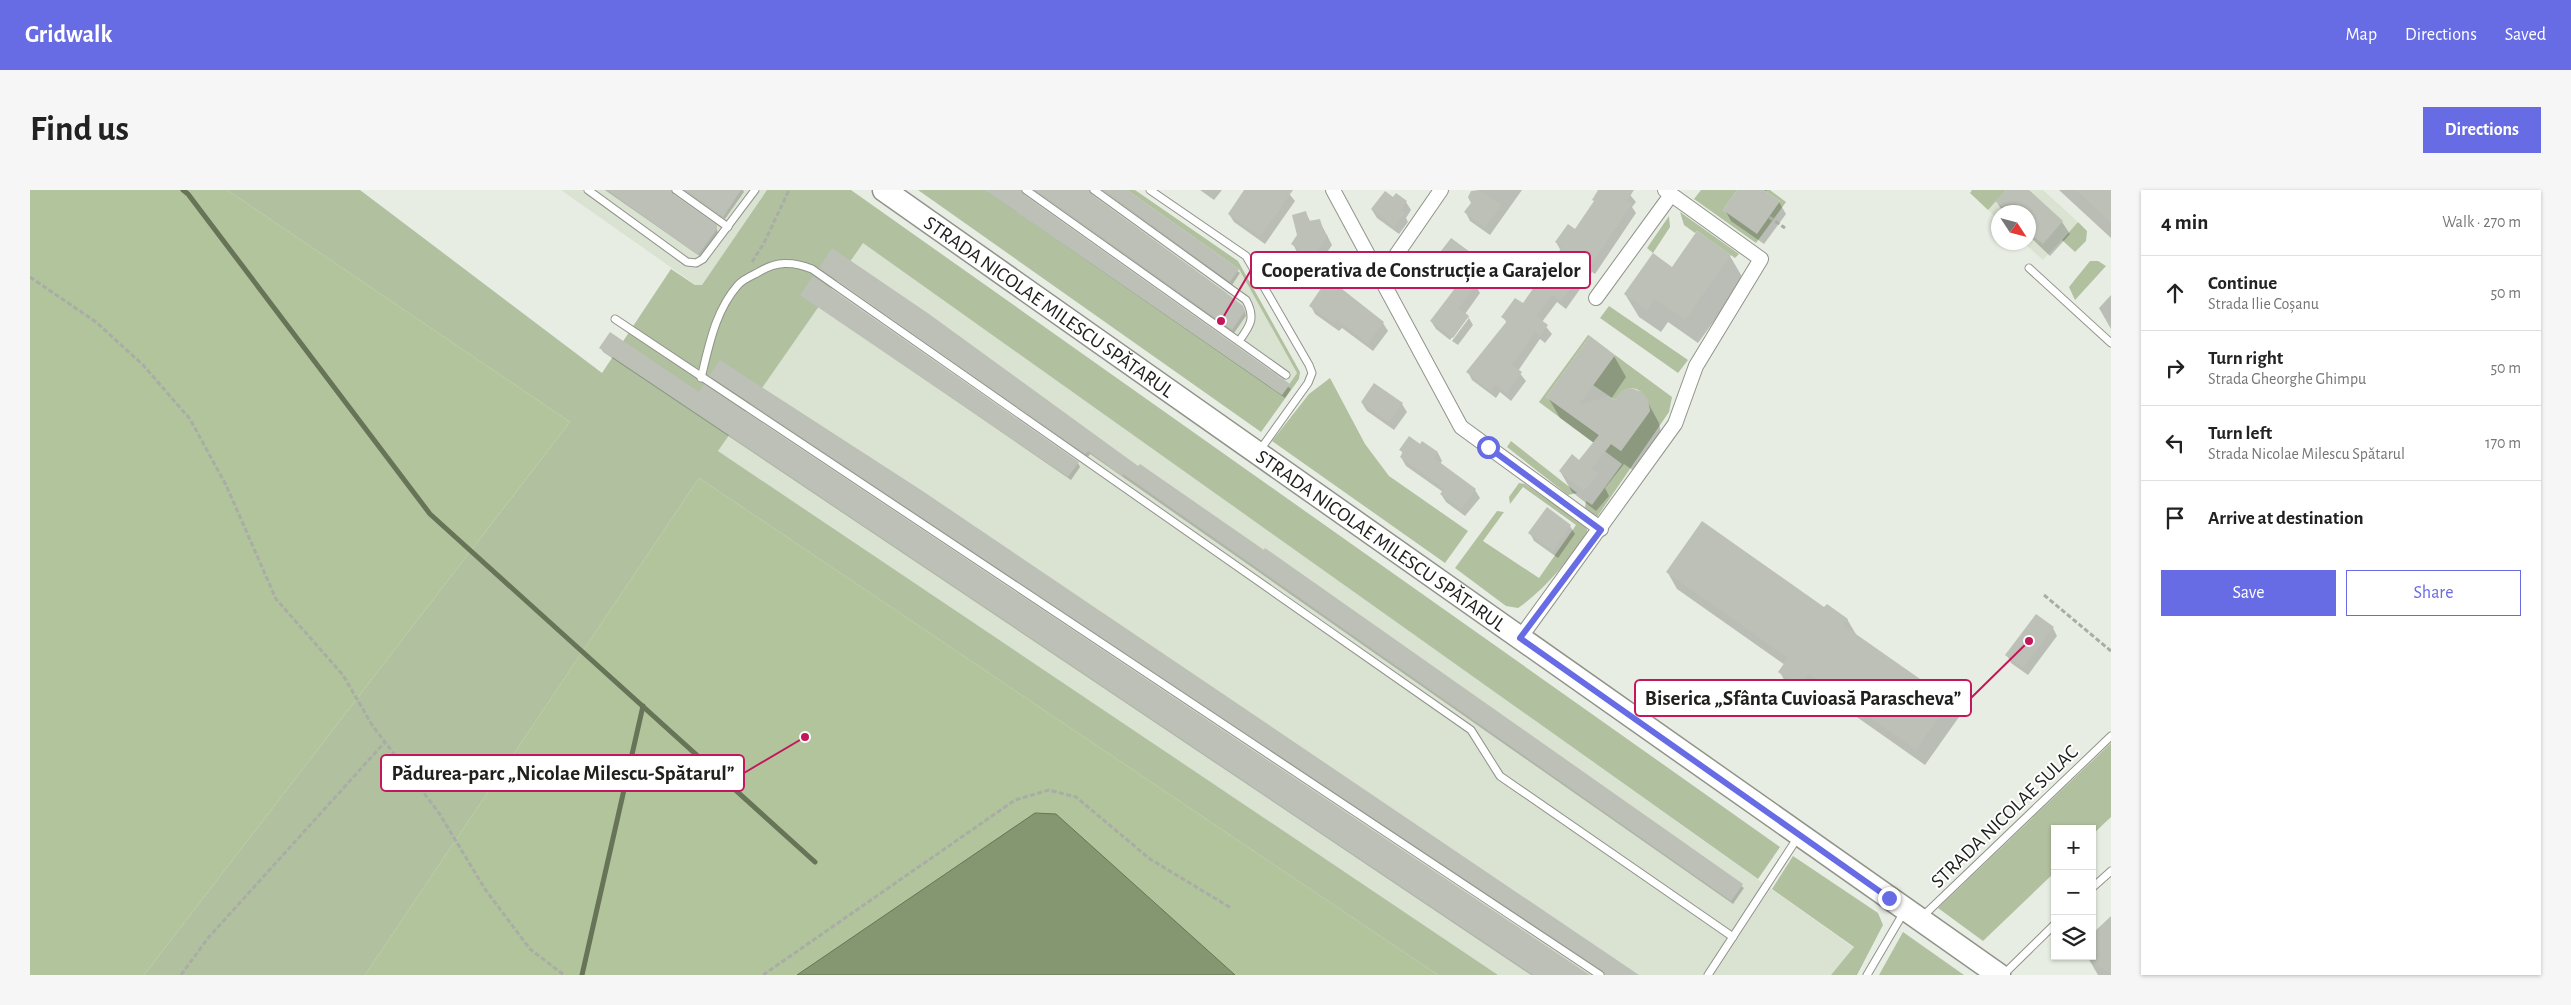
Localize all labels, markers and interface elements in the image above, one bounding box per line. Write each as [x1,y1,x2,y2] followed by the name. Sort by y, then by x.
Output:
[25,23,112,47] text: Gridwalk
[2346,26,2377,44] text: Map
[2405,26,2477,44] text: Directions
[2505,26,2546,44] text: Saved
[2423,107,2541,153] button: Directions
[30,112,129,147] text: Find us
[1991,205,2036,250] north arrow
[2161,212,2208,233] text: 4 min
[920,213,1177,402] street label: STRADA NICOLAE MILESCU SPĂTARUL
[2442,214,2521,230] text: Walk · 270 m
[1251,252,1590,288] callout: Cooperativa de Construcție a Garajelor
[1261,260,1581,283] text: Cooperativa de Construcție a Garajelor
[2208,274,2277,293] text: Continue
[2161,279,2189,307] icon: ahead
[2490,285,2521,301] text: 50 m
[2208,296,2319,312] text: Strada Ilie Coșanu
[2208,349,2283,368] text: Turn right
[2161,354,2189,382] icon: right
[2490,360,2521,376] text: 50 m
[2208,371,2366,387] text: Strada Gheorghe Ghimpu
[2208,424,2272,443] text: Turn left
[2161,429,2189,457] icon: left
[2485,435,2521,451] text: 170 m
[1477,436,1500,459] route start
[1252,446,1509,636] street label: STRADA NICOLAE MILESCU SPĂTARUL
[2208,446,2405,462] text: Strada Nicolae Milescu Spătarul
[2161,504,2189,532] icon: arrive
[2208,509,2364,528] text: Arrive at destination
[2161,570,2336,616] button: Save
[2346,570,2521,616] button: Share
[1635,680,1971,716] callout: Biserica „Sfânta Cuvioasă Parascheva”
[1645,688,1961,709] text: Biserica „Sfânta Cuvioasă Parascheva”
[1927,742,2082,892] street label: STRADA NICOLAE SULAC
[381,755,744,791] callout: Pădurea-parc „Nicolae Milescu-Spătarul”
[392,763,735,784] text: Pădurea-parc „Nicolae Milescu-Spătarul”
[2051,825,2096,960] map controls
[2051,825,2096,870] button: +
[2051,870,2096,915] button: −
[1878,887,1901,910] route end
[2051,915,2096,960] button: layers

